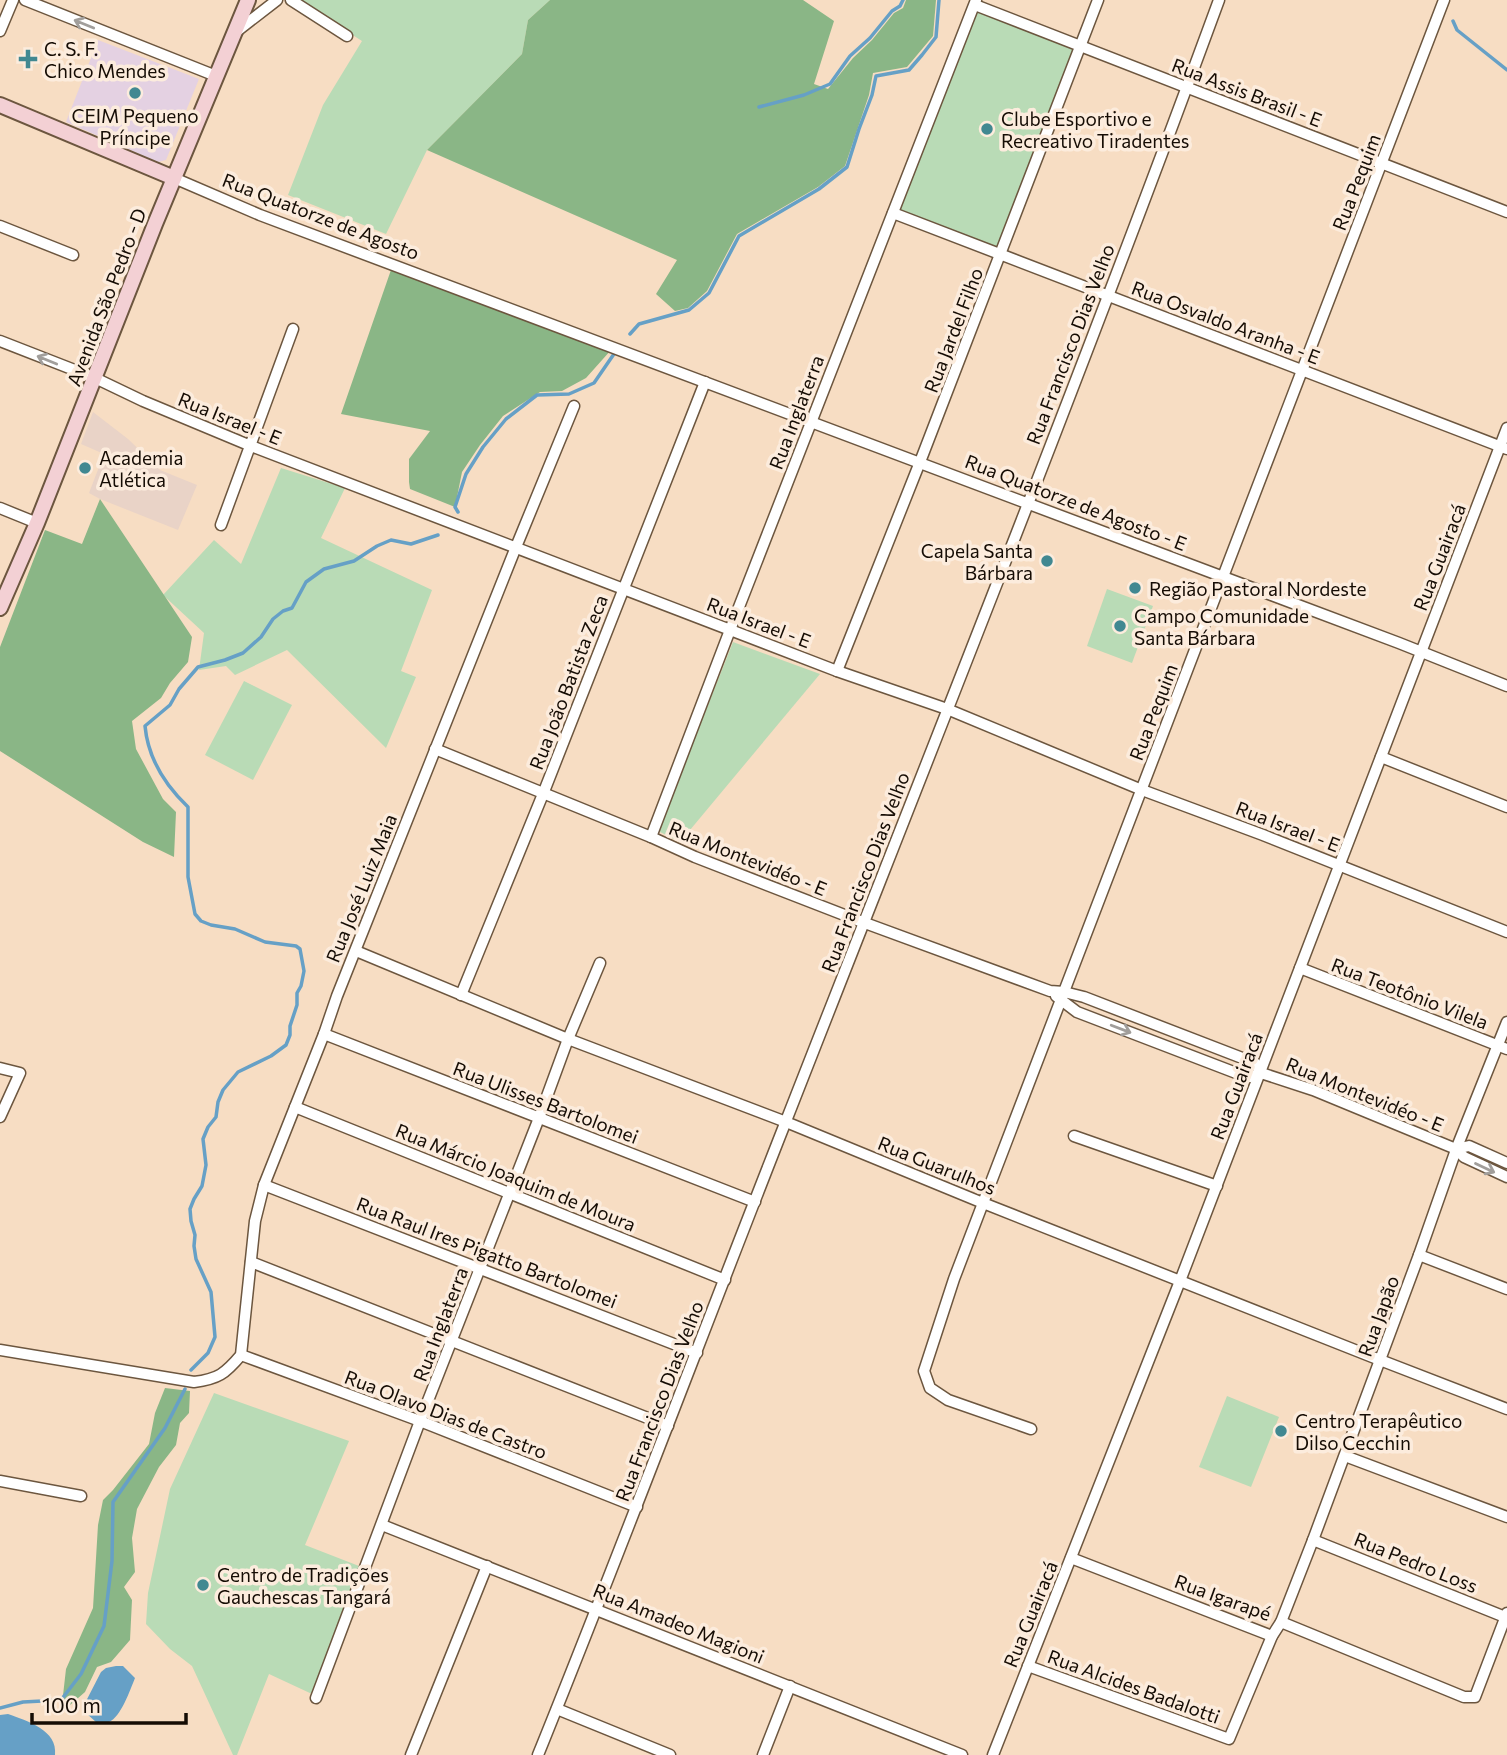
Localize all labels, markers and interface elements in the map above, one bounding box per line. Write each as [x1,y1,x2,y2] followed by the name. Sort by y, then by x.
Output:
[74,16,96,29] one-way arrow
[44,37,166,82] place label: C. S. F. Chico Mendes
[18,49,38,69] marker: C. S. F. Chico Mendes
[1169,53,1325,131] street label: Rua Assis Brasil - E
[127,85,143,101] marker: CEIM Pequeno Príncipe
[71,104,199,149] place label: CEIM Pequeno Príncipe
[1001,107,1189,152] place label: Clube Esportivo e Recreativo Tiradentes
[979,121,995,137] marker: Clube Esportivo e Recreativo Tiradentes
[1327,130,1385,234] street label: Rua Pequim
[219,168,423,264] street label: Rua Quatorze de Agosto
[61,205,151,389] street label: Avenida São Pedro - D
[1021,241,1119,447] street label: Rua Francisco Dias Velho
[919,264,987,396] street label: Rua Jardel Filho
[1129,275,1323,369] street label: Rua Osvaldo Aranha - E
[37,352,59,365] one-way arrow
[764,352,828,472] street label: Rua Inglaterra
[175,387,285,449] street label: Rua Israel - E
[99,446,183,491] place label: Academia Atlética
[962,449,1190,555] street label: Rua Quatorze de Agosto - E
[77,460,93,476] marker: Academia Atlética
[1408,500,1470,614] street label: Rua Guairacá
[921,539,1033,584] place label: Capela Santa Bárbara
[1039,553,1055,569] marker: Capela Santa Bárbara
[1149,577,1367,600] place label: Região Pastoral Nordeste
[1127,580,1143,596] marker: Região Pastoral Nordeste
[524,591,612,773] street label: Rua João Batista Zeca
[704,592,814,652] street label: Rua Israel - E
[1134,604,1309,649] place label: Campo Comunidade Santa Bárbara
[1112,618,1128,634] marker: Campo Comunidade Santa Bárbara
[1124,660,1182,764] street label: Rua Pequim
[816,769,914,975] street label: Rua Francisco Dias Velho
[1233,796,1343,856] street label: Rua Israel - E
[321,810,401,966] street label: Rua José Luiz Maia
[666,816,830,900] street label: Rua Montevidéo - E
[1328,953,1492,1033] street label: Rua Teotônio Vilela
[1110,1024,1132,1036] one-way arrow
[1205,1029,1267,1143] street label: Rua Guairacá
[1283,1052,1447,1136] street label: Rua Montevidéo - E
[450,1056,642,1148] street label: Rua Ulisses Bartolomei
[393,1118,639,1236] street label: Rua Márcio Joaquim de Moura
[875,1131,999,1199] street label: Rua Guarulhos
[1474,1161,1495,1175] one-way arrow
[353,1192,621,1312] street label: Rua Raul Ires Pigatto Bartolomei
[408,1264,472,1384] street label: Rua Inglaterra
[1353,1272,1403,1360] street label: Rua Japão
[610,1298,708,1504] street label: Rua Francisco Dias Velho
[342,1365,550,1463] street label: Rua Olavo Dias de Castro
[1295,1409,1462,1454] place label: Centro Terapêutico Dilso Cecchin
[1273,1423,1289,1439] marker: Centro Terapêutico Dilso Cecchin
[1351,1527,1481,1597] street label: Rua Pedro Loss
[998,1557,1062,1671] street label: Rua Guairacá
[217,1563,391,1608] place label: Centro de Tradições Gauchescas Tangará
[1172,1569,1274,1625] street label: Rua Igarapé
[195,1577,211,1593] marker: Centro de Tradições Gauchescas Tangará
[590,1578,768,1668] street label: Rua Amadeo Magioni
[1045,1644,1223,1728] street label: Rua Alcides Badalotti
[32,1682,186,1726] scale bar
[42,1692,101,1717] text: 100 m

